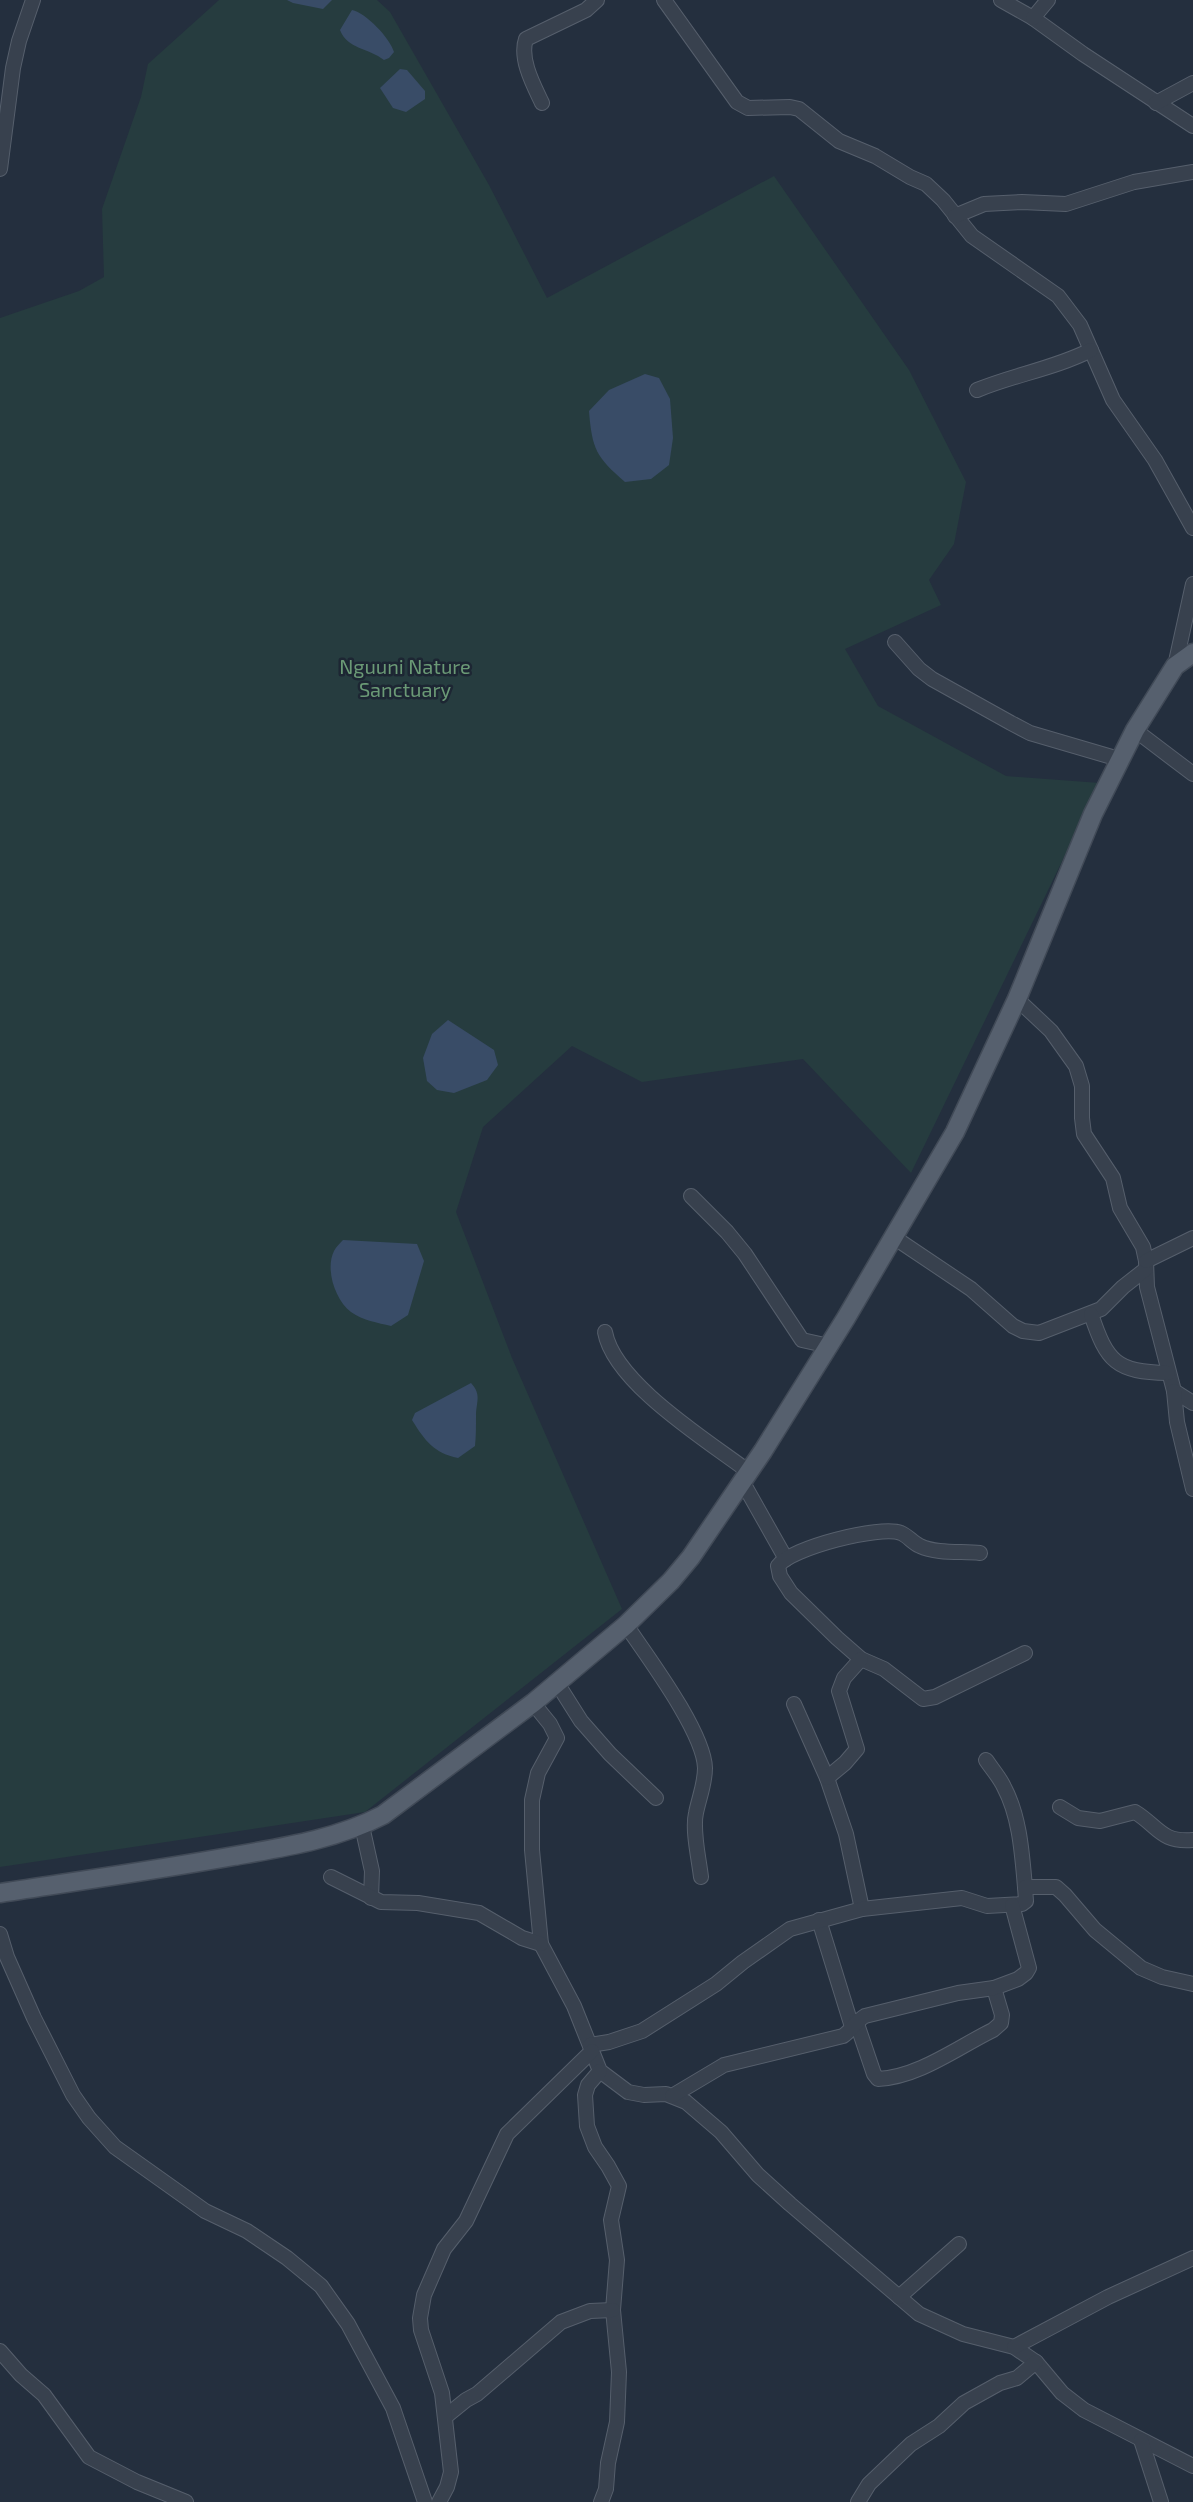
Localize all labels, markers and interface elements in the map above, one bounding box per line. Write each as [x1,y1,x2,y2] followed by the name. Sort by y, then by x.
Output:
[339,654,471,701] park label: Nguuni Nature Sanctuary

